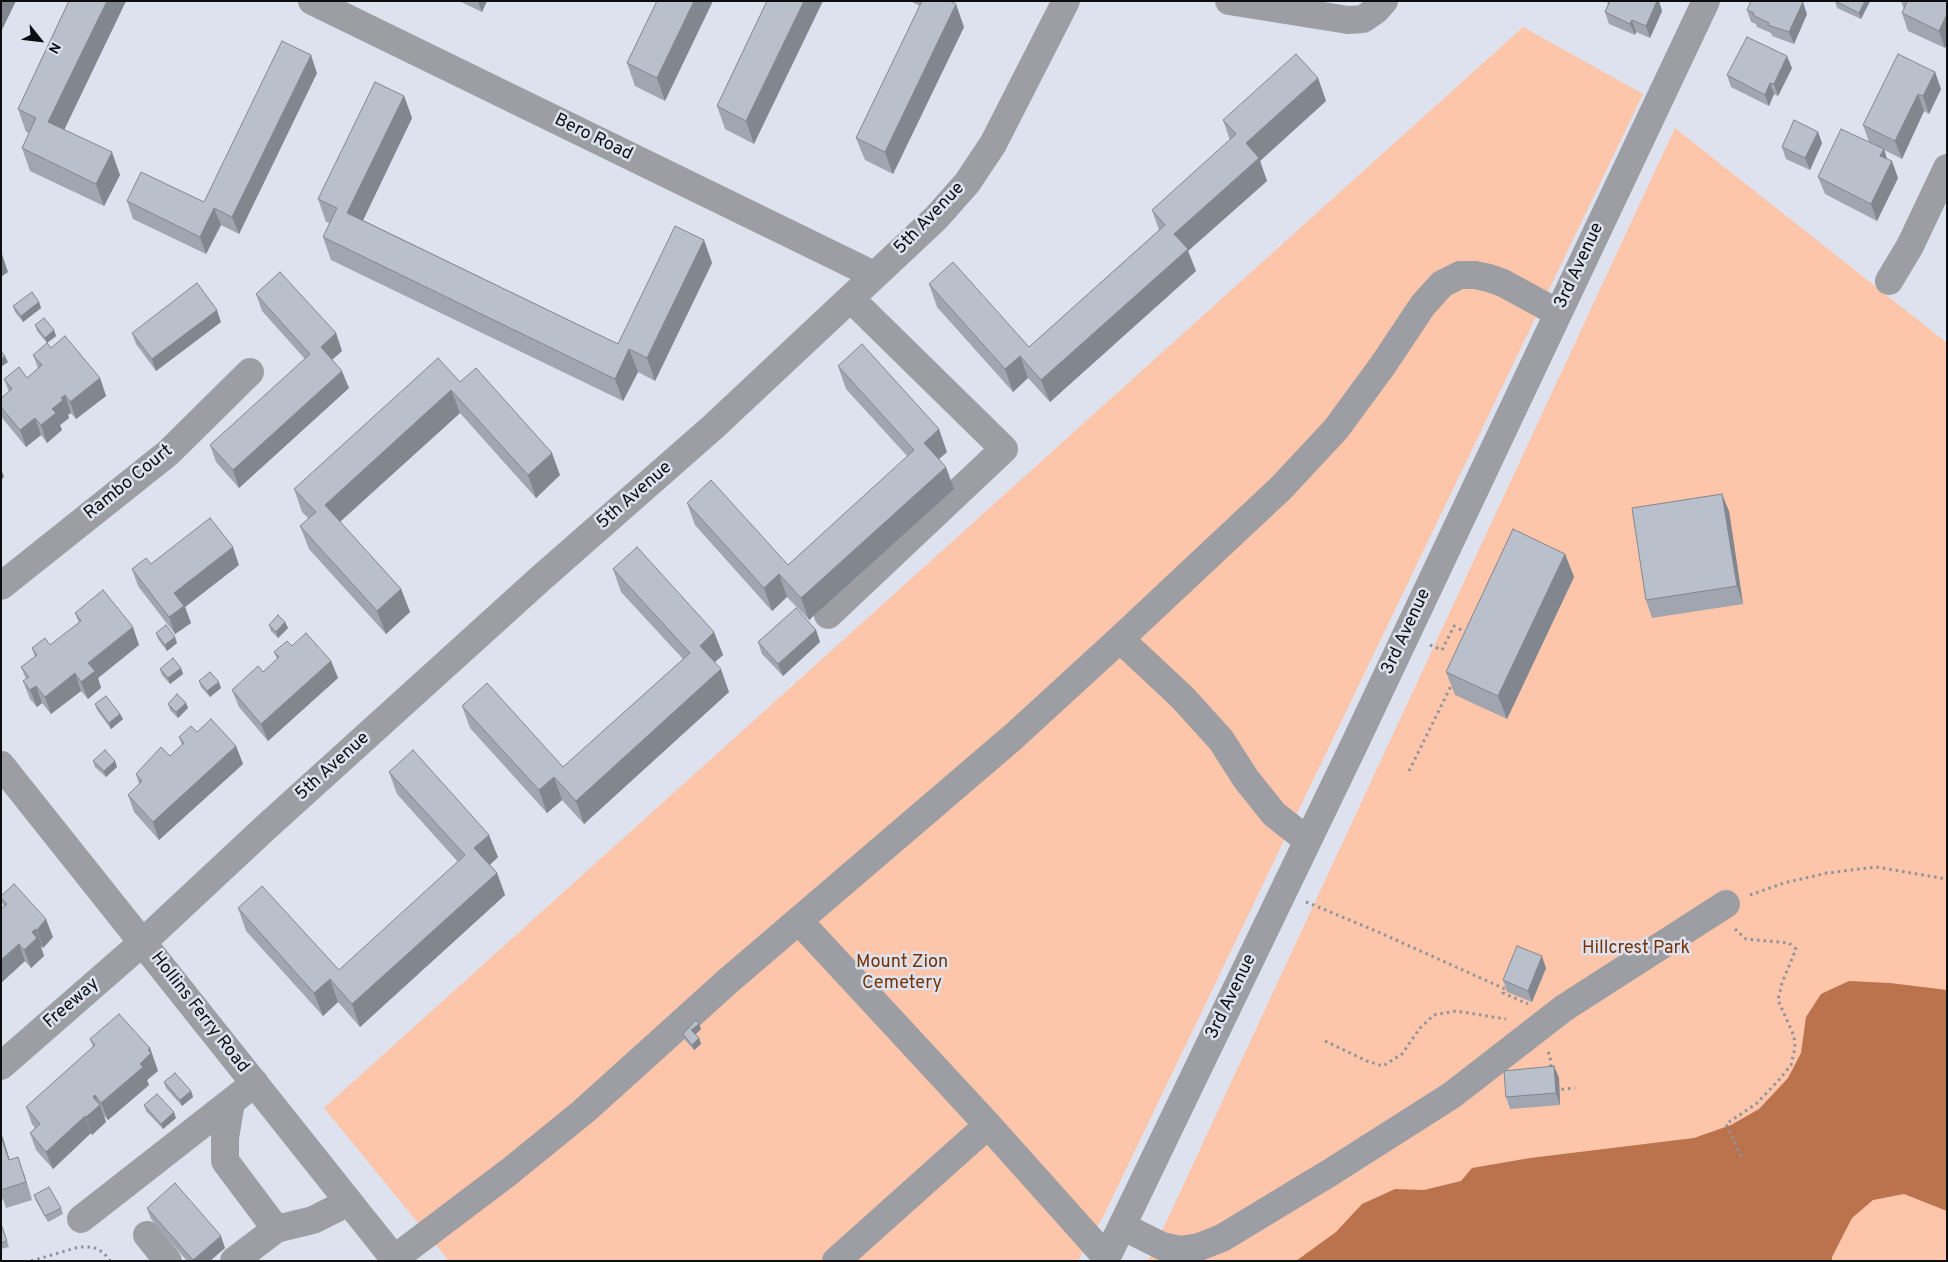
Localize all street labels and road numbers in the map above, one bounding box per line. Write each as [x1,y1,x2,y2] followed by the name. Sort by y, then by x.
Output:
[550,110,636,166] street label: Bero Road
[890,178,970,260] street label: 5th Avenue
[1551,220,1609,312] street label: 3rd Avenue
[80,441,178,525] street label: Rambo Court
[593,458,677,534] street label: 5th Avenue
[1378,586,1436,678] street label: 3rd Avenue
[292,728,374,806] street label: 5th Avenue
[145,948,253,1078] street label: Hollins Ferry Road
[1202,951,1262,1043] street label: 3rd Avenue
[40,974,104,1034] street label: Freeway

